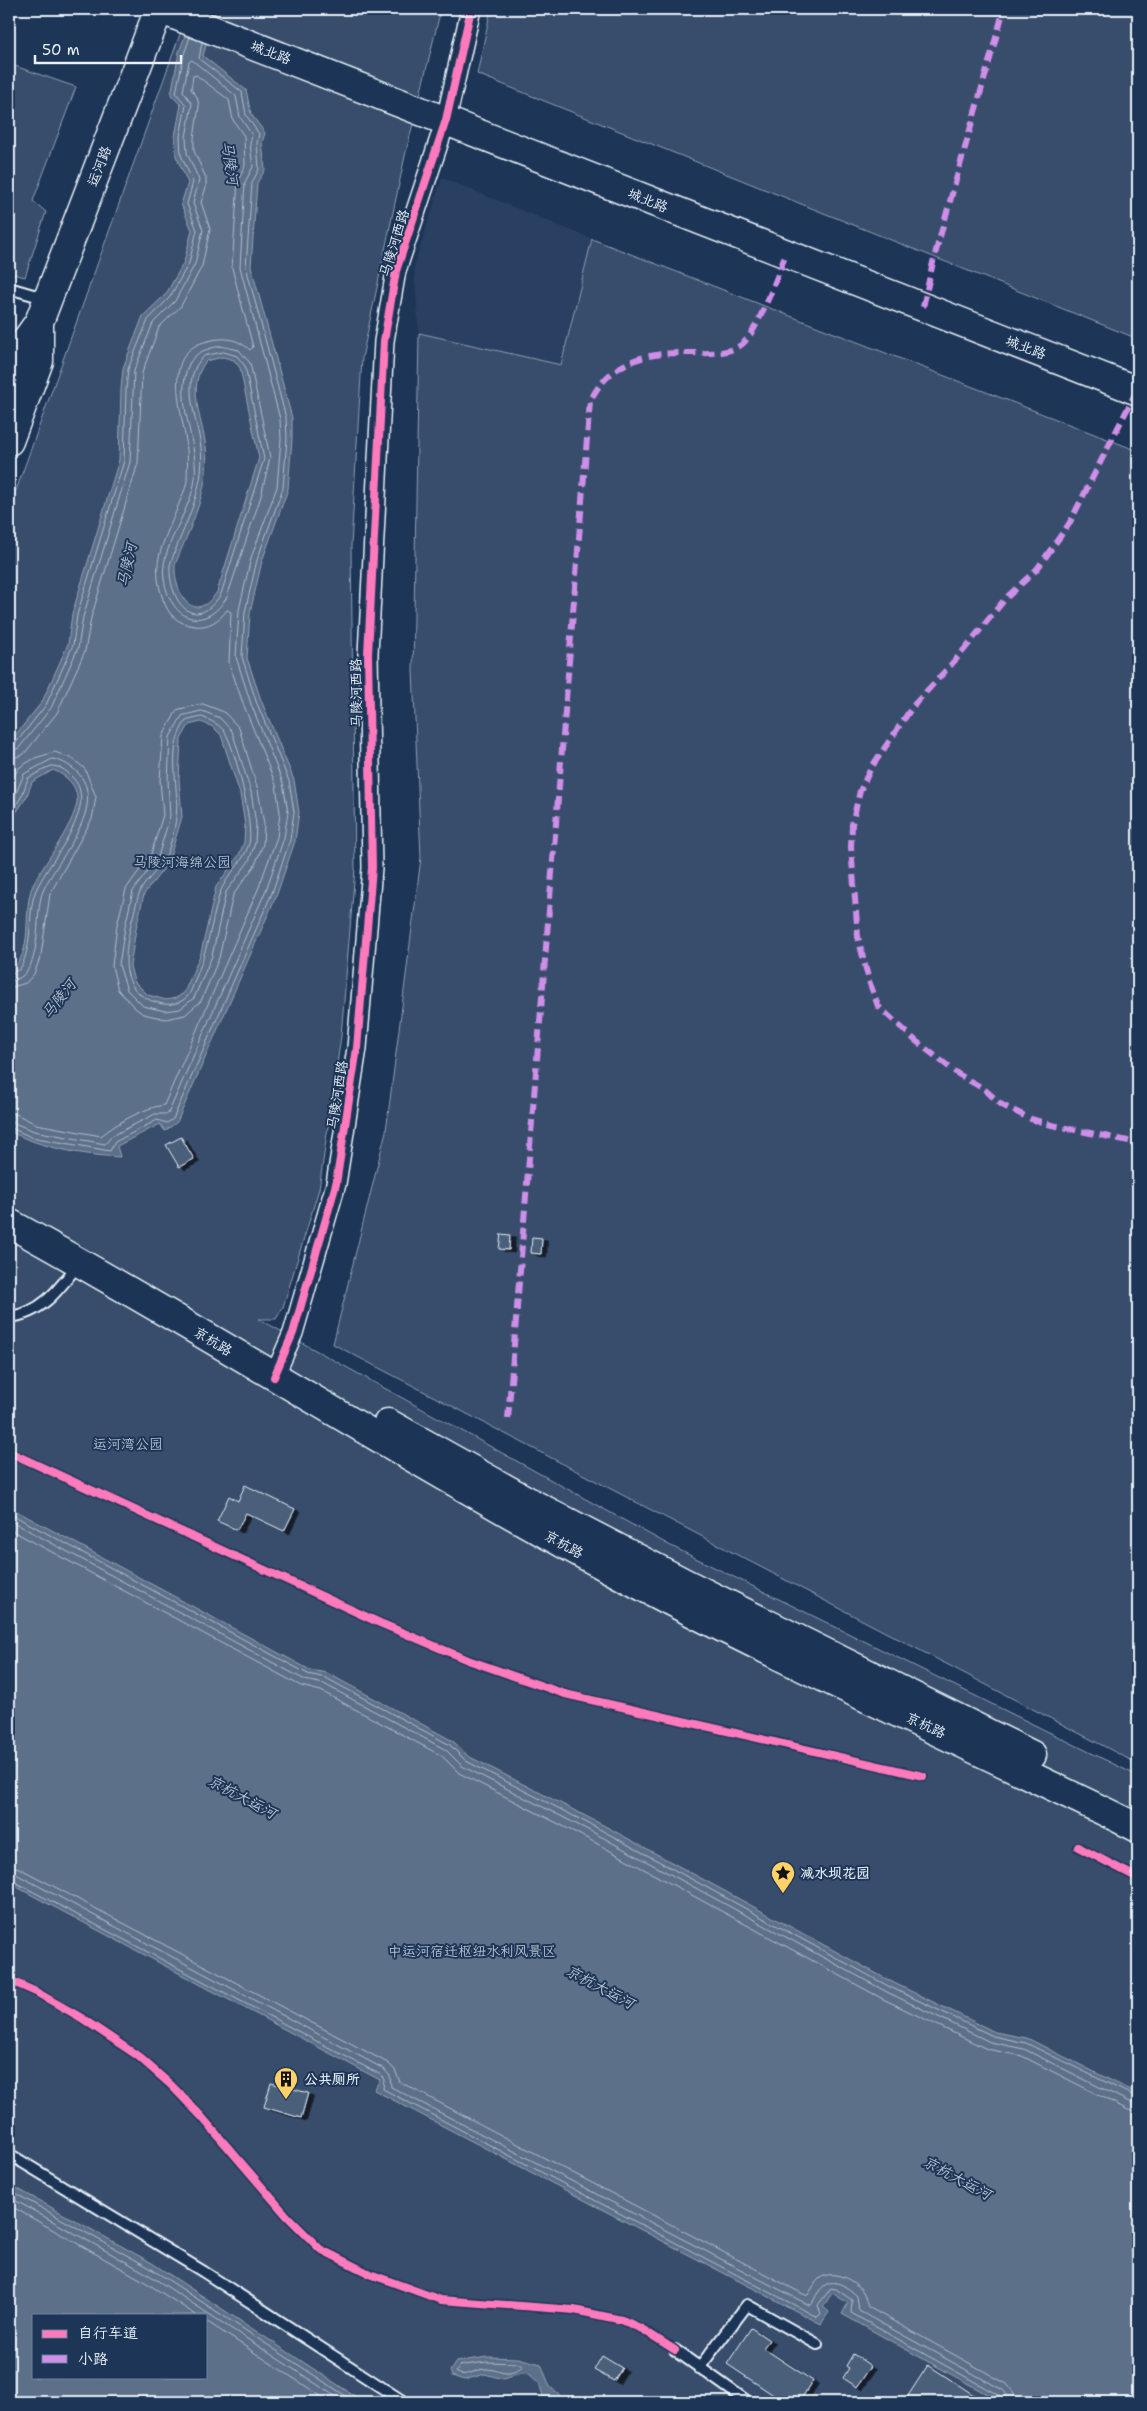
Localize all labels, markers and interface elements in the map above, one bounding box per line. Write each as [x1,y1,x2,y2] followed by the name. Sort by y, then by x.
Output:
[35,32,181,64] scale bar
[248,36,294,68] street label: 城北路
[42,40,80,60] text: 50 m
[217,139,243,190] water label: 马陵河
[83,143,115,189] street label: 运河路
[625,184,671,216] street label: 城北路
[375,207,413,279] street label: 马陵河西路
[1003,331,1049,363] street label: 城北路
[113,538,142,589] water label: 马陵河
[346,658,366,728] street label: 马陵河西路
[133,853,231,871] park label: 马陵河海绵公园
[37,973,83,1023] water label: 马陵河
[323,1059,351,1131] street label: 马陵河西路
[190,1322,236,1360] street label: 京杭路
[93,1435,163,1453] park label: 运河湾公园
[541,1526,587,1562] street label: 京杭路
[903,1708,949,1742] street label: 京杭路
[204,1771,282,1825] water label: 京杭大运河
[770,1860,796,1894] place icon: 减水坝花园
[800,1864,870,1882] place label: 减水坝花园
[388,1942,556,1960] park label: 中运河宿迁枢纽水利风景区
[562,1961,640,2015] water label: 京杭大运河
[273,2066,299,2100] building icon: 公共厕所
[304,2070,360,2088] place label: 公共厕所
[919,2152,997,2206] water label: 京杭大运河
[32,2314,208,2378] legend
[78,2323,138,2343] text: 自行车道
[78,2349,108,2369] text: 小路

